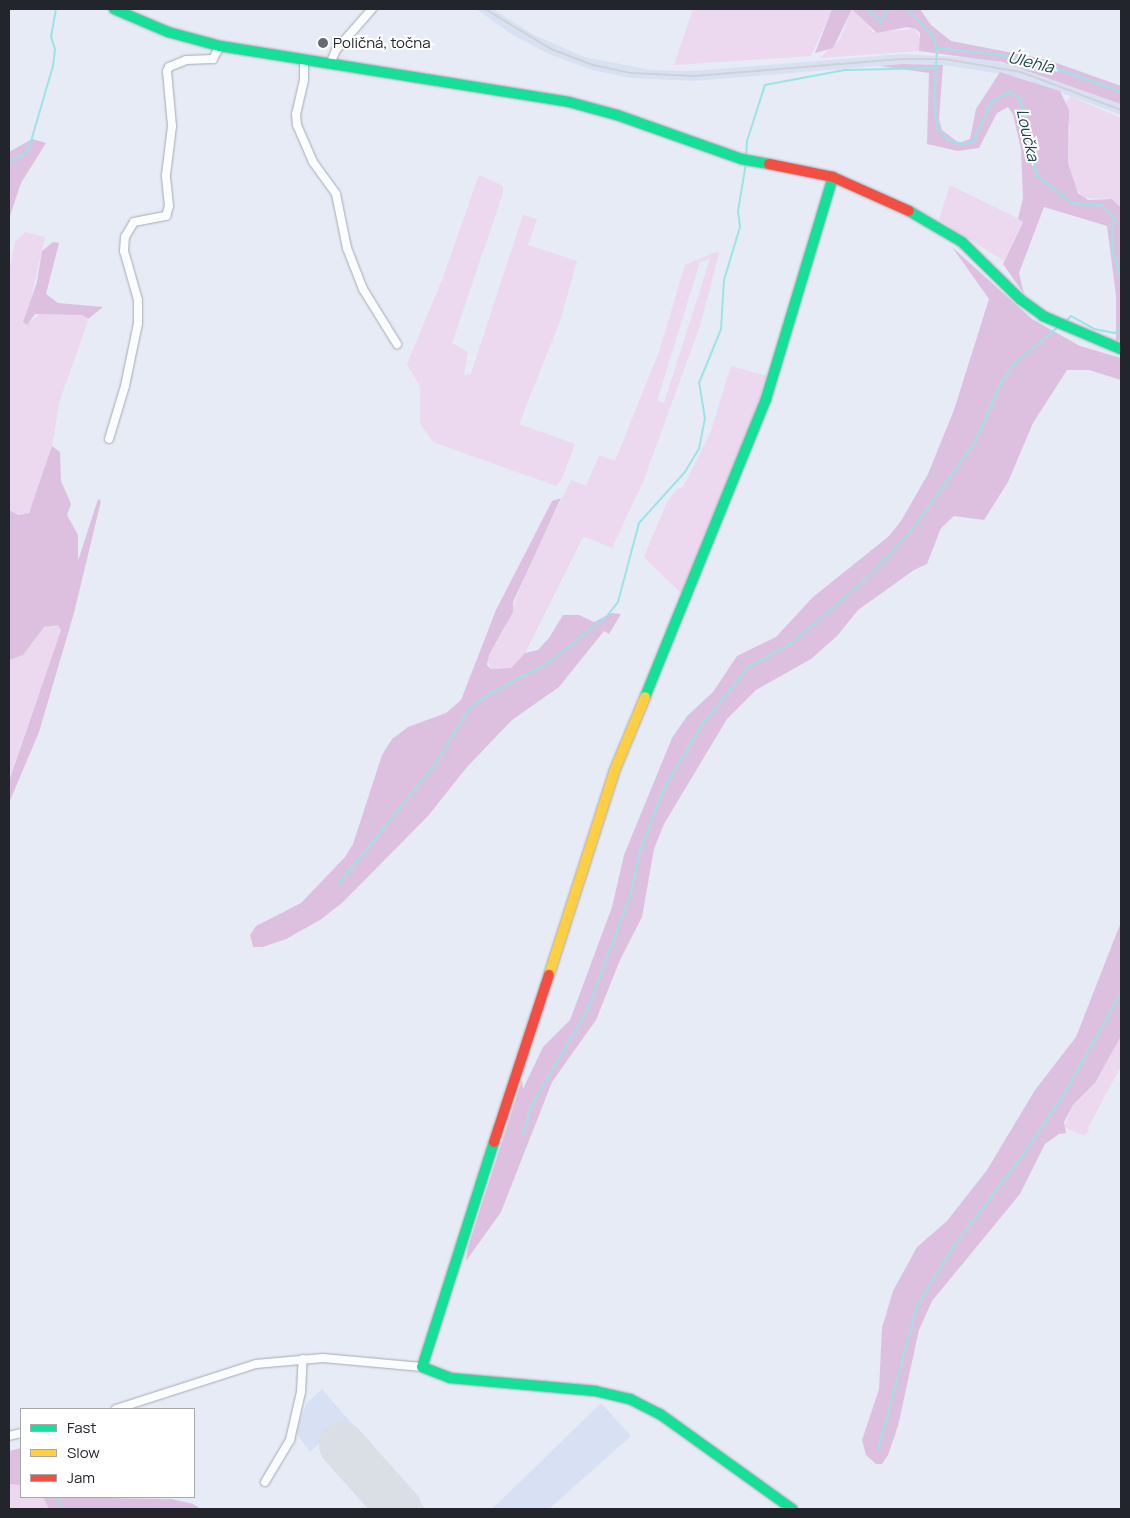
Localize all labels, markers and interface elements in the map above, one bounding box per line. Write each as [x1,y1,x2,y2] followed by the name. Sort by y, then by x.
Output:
[333,34,431,52] place label: Poličná, točna
[317,37,329,49] marker: Poličná, točna
[1006,47,1056,77] water label: Úlehla
[1013,107,1043,163] water label: Loučka
[20,1408,195,1498] legend
[67,1417,96,1438] text: Fast
[67,1442,100,1463] text: Slow
[67,1467,95,1488] text: Jam

